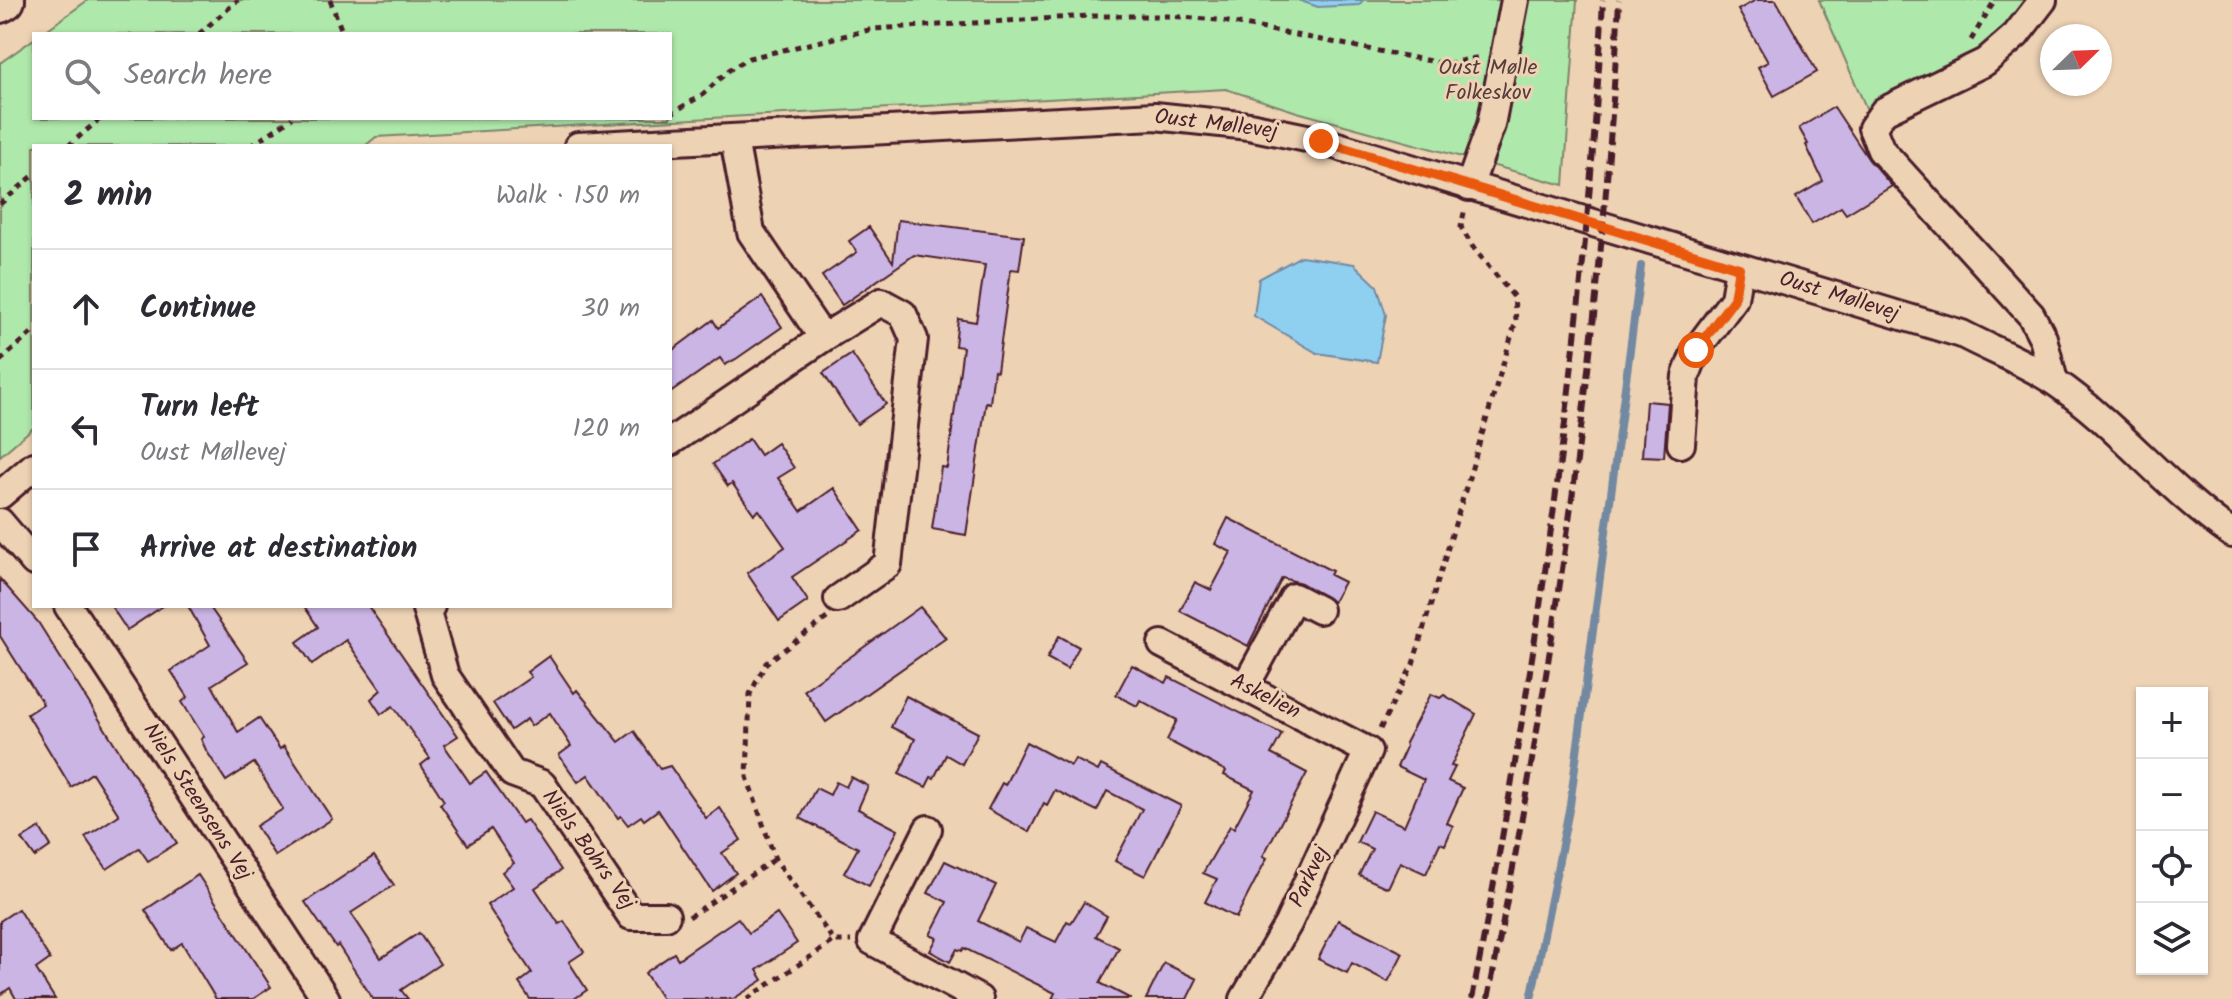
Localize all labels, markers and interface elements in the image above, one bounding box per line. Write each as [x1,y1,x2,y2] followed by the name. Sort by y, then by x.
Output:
[2040,24,2112,96] north arrow
[32,32,672,120] search box
[1439,51,1538,111] park label: Oust Mølle Folkeskov
[124,52,272,100] text: Search here
[60,54,104,98] icon: search
[1153,100,1281,150] street label: Oust Møllevej
[1303,123,1339,159] route end
[64,169,152,223] text: 2 min
[496,175,640,217] text: Walk · 150 m
[1775,262,1905,332] street label: Oust Møllevej
[140,285,256,333] text: Continue
[64,287,108,331] icon: ahead
[581,288,640,330] text: 30 m
[1678,332,1714,368] route start
[140,384,259,432] text: Turn left
[64,407,108,451] icon: left
[573,408,640,450] text: 120 m
[140,432,286,474] text: Oust Møllevej
[140,525,417,573] text: Arrive at destination
[64,527,108,571] icon: arrive
[1224,664,1306,730] street label: Askelien
[2136,687,2208,975] map controls
[2136,687,2208,759] button: +
[133,716,262,889] street label: Niels Steensens Vej
[2136,759,2208,831] button: −
[532,782,645,919] street label: Niels Bohrs Vej
[2136,831,2208,903] button: locate
[1280,839,1340,914] street label: Parkvej
[2136,903,2208,975] button: layers

